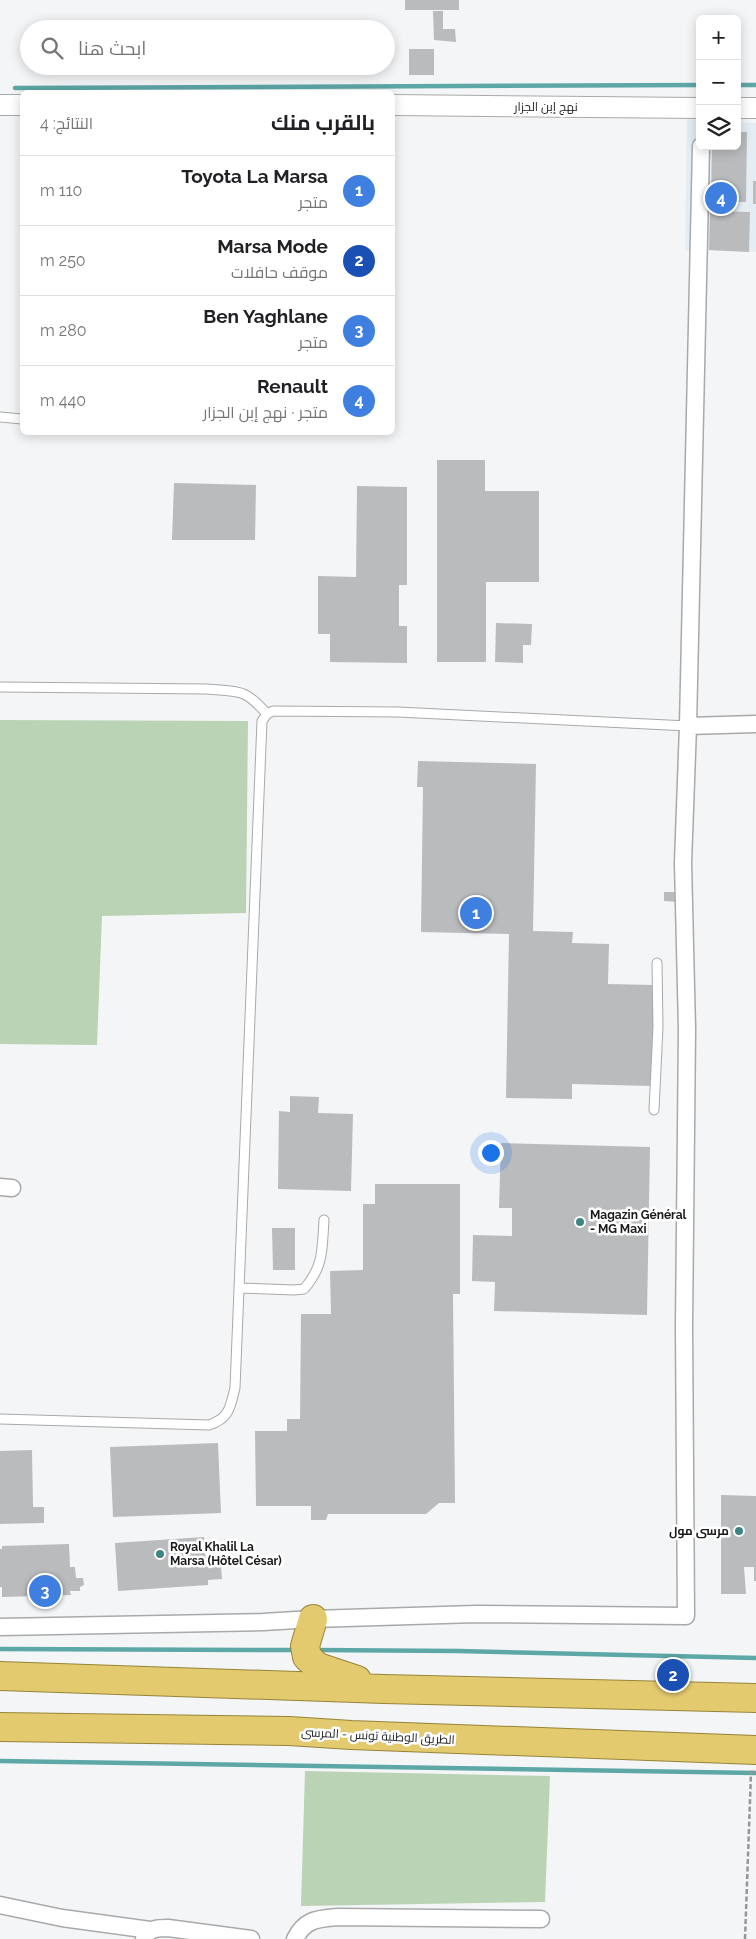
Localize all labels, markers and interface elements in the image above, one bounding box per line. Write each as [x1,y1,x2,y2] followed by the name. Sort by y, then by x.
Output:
[696,15,741,150] map controls
[696,15,741,60] button: +
[20,20,395,75] search box
[38,34,66,62] icon: search
[78,37,146,59] text: ابحث هنا
[696,60,741,105] button: −
[513,100,578,115] street label: نهج إبن الجزار
[696,105,741,150] button: layers
[271,110,375,135] text: بالقرب منك
[40,114,93,133] text: النتائج: 4
[181,165,328,187] text: Toyota La Marsa
[705,179,737,217] pin: 4
[40,181,82,200] text: 110 m
[355,181,363,200] text: 1
[299,193,328,212] text: متجر
[217,235,328,257] text: Marsa Mode
[40,251,86,270] text: 250 m
[354,251,364,270] text: 2
[231,263,328,282] text: موقف حافلات
[203,305,328,327] text: Ben Yaghlane
[40,321,86,340] text: 280 m
[355,321,363,340] text: 3
[299,333,328,352] text: متجر
[257,375,328,397] text: Renault
[40,391,86,410] text: 440 m
[354,391,364,410] text: 4
[203,403,328,422] text: متجر · نهج إبن الجزار
[460,894,492,932] pin: 1
[478,1140,504,1166] your location
[590,1208,687,1236] place label: Magazin Général - MG Maxi
[574,1216,586,1228] marker: Magazin Général - MG Maxi
[669,1524,729,1539] place label: مرسى مول
[733,1525,745,1537] marker: مرسى مول
[170,1540,282,1568] place label: Royal Khalil La Marsa (Hôtel César)
[154,1548,166,1560] marker: Royal Khalil La Marsa (Hôtel César)
[29,1572,61,1610] pin: 3
[657,1656,689,1694] pin: 2
[301,1725,455,1747] street label: الطريق الوطنية تونس - المرسى

